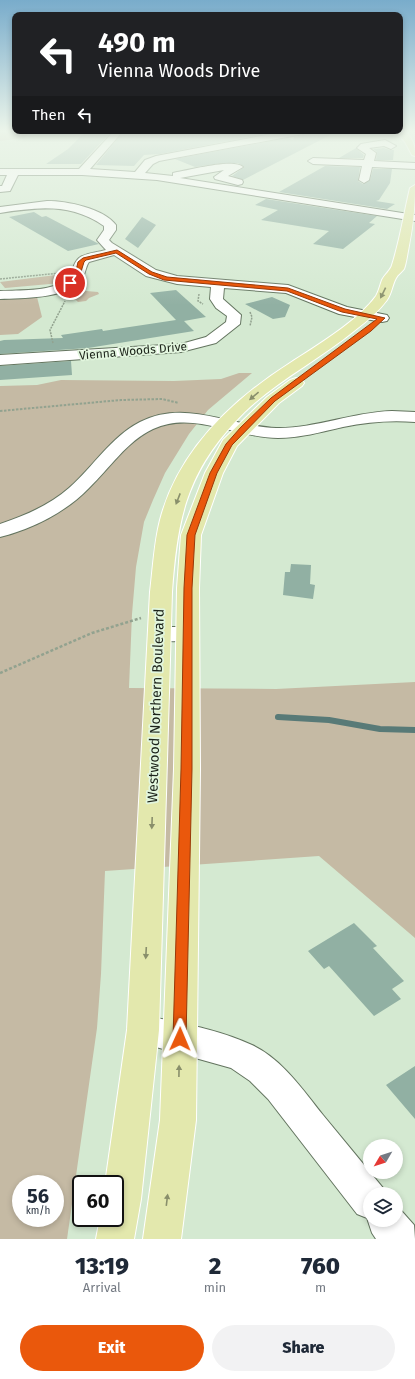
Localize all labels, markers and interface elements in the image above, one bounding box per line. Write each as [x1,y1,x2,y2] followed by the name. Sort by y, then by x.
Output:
[98,26,176,59] text: 490 m
[32,28,84,80] icon: left
[98,60,260,82] text: Vienna Woods Drive
[74,104,96,126] icon: left
[32,106,66,124] text: Then
[53,266,87,300] pin
[59,272,81,294] icon: arrive
[380,287,386,298] one-way arrow
[78,339,188,363] street label: Vienna Woods Drive
[248,391,259,400] one-way arrow
[175,494,181,506] one-way arrow
[144,608,168,804] street label: Westwood Northern Boulevard
[148,817,155,829] one-way arrow
[143,947,150,959] one-way arrow
[159,1018,201,1060] position arrow
[176,1064,182,1077] one-way arrow
[363,1139,403,1179] north arrow
[363,1139,403,1227] map controls
[72,1175,124,1227] speed limit sign: 60
[27,1184,49,1208] text: 56
[363,1187,403,1227] button: layers
[164,1194,170,1206] one-way arrow
[26,1205,50,1217] text: km/h
[75,1252,129,1280] text: 13:19
[209,1252,221,1280] text: 2
[301,1252,340,1280] text: 760
[83,1280,121,1295] text: Arrival
[204,1280,226,1295] text: min
[315,1280,326,1295] text: m
[20,1325,204,1371] button: Exit
[212,1325,395,1371] button: Share

